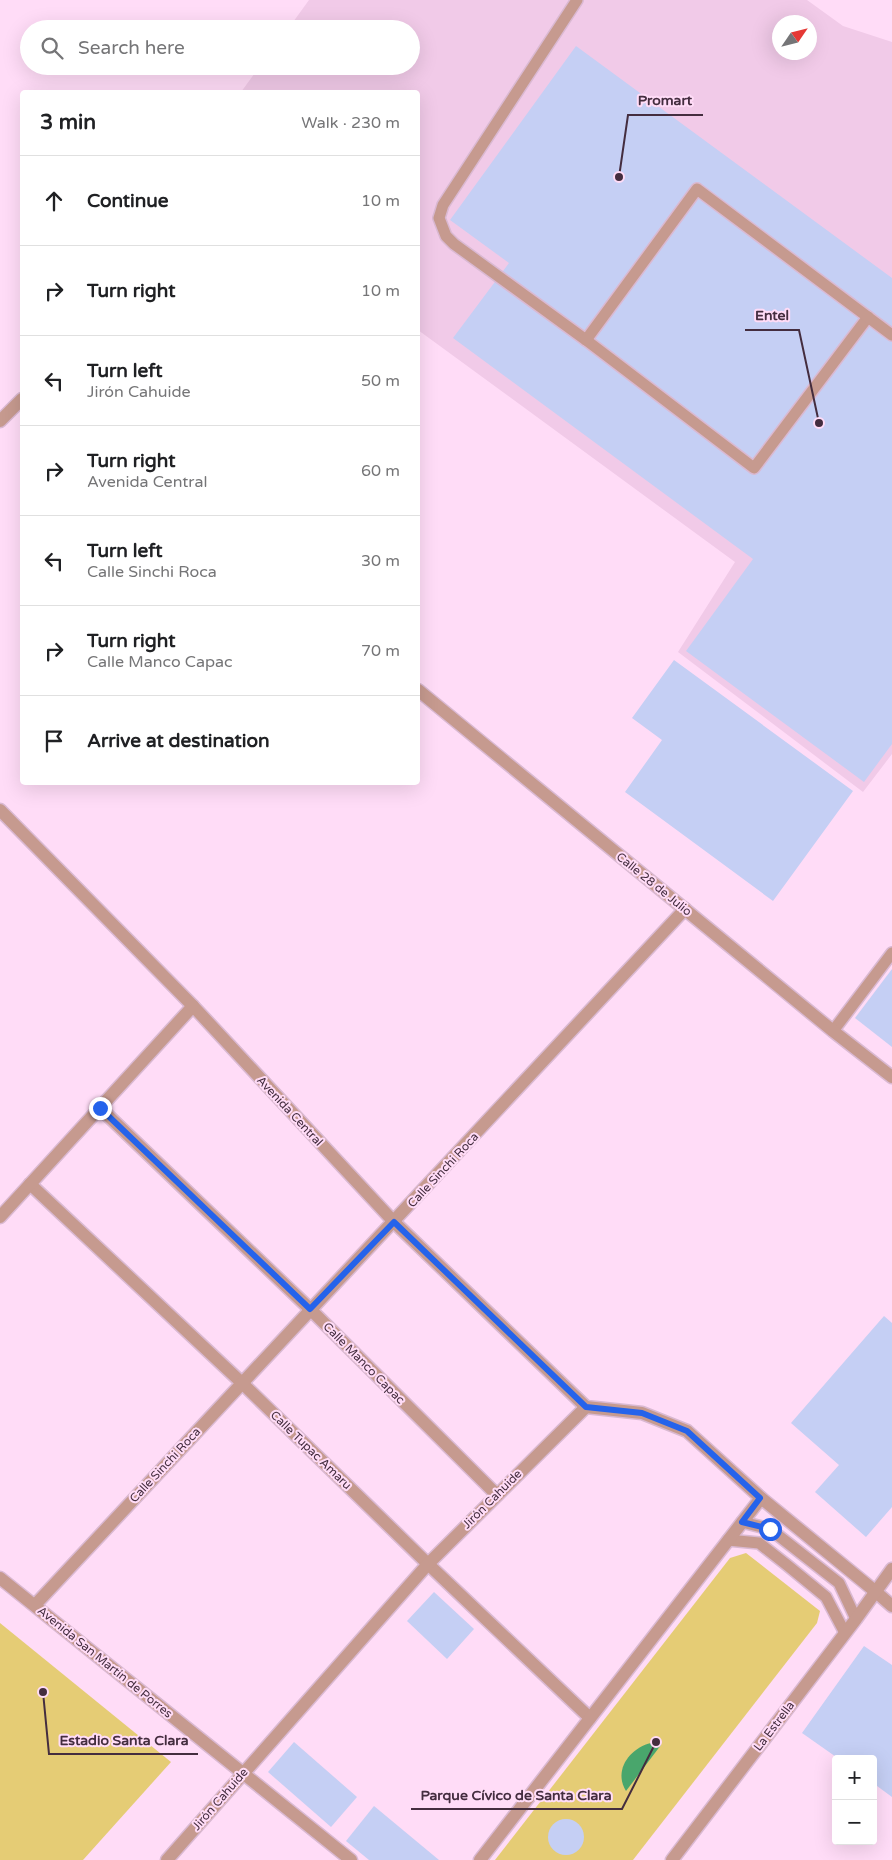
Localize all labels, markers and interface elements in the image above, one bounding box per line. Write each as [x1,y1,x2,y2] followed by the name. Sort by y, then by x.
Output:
[772,15,817,60] north arrow
[20,20,420,75] search box
[38,34,66,62] icon: search
[78,37,185,59] text: Search here
[628,86,703,115] callout: Promart
[638,92,693,109] text: Promart
[40,110,96,135] text: 3 min
[301,113,400,133] text: Walk · 230 m
[40,187,68,215] icon: ahead
[87,190,169,212] text: Continue
[361,191,400,211] text: 10 m
[40,277,68,305] icon: right
[87,280,175,302] text: Turn right
[361,281,400,301] text: 10 m
[745,301,799,330] callout: Entel
[755,307,789,324] text: Entel
[87,360,163,382] text: Turn left
[40,367,68,395] icon: left
[361,371,400,391] text: 50 m
[87,382,191,402] text: Jirón Cahuide
[87,450,175,472] text: Turn right
[40,457,68,485] icon: right
[361,461,400,481] text: 60 m
[87,472,207,492] text: Avenida Central
[87,540,163,562] text: Turn left
[40,547,68,575] icon: left
[361,551,400,571] text: 30 m
[87,562,217,582] text: Calle Sinchi Roca
[87,630,175,652] text: Turn right
[40,637,68,665] icon: right
[361,641,400,661] text: 70 m
[87,652,233,672] text: Calle Manco Capac
[40,727,68,755] icon: arrive
[87,730,270,752] text: Arrive at destination
[614,849,694,919] street label: Calle 28 de Julio
[254,1073,326,1149] street label: Avenida Central
[89,1097,112,1120] route end
[405,1130,481,1210] street label: Calle Sinchi Roca
[320,1319,408,1407] street label: Calle Manco Capac
[268,1408,354,1492] street label: Calle Tupac Amaru
[127,1425,203,1505] street label: Calle Sinchi Roca
[460,1466,525,1531] street label: Jirón Cahuide
[759,1518,782,1541] route start
[35,1603,175,1721] street label: Avenida San Martín de Porres
[751,1698,797,1754] street label: La Estrella
[49,1725,198,1754] callout: Estadio Santa Clara
[59,1732,189,1749] text: Estadio Santa Clara
[832,1755,877,1845] map controls
[832,1755,877,1800] button: +
[189,1765,251,1833] street label: Jirón Cahuide
[411,1780,622,1809] callout: Parque Cívico de Santa Clara
[420,1787,612,1804] text: Parque Cívico de Santa Clara
[832,1800,877,1845] button: −

